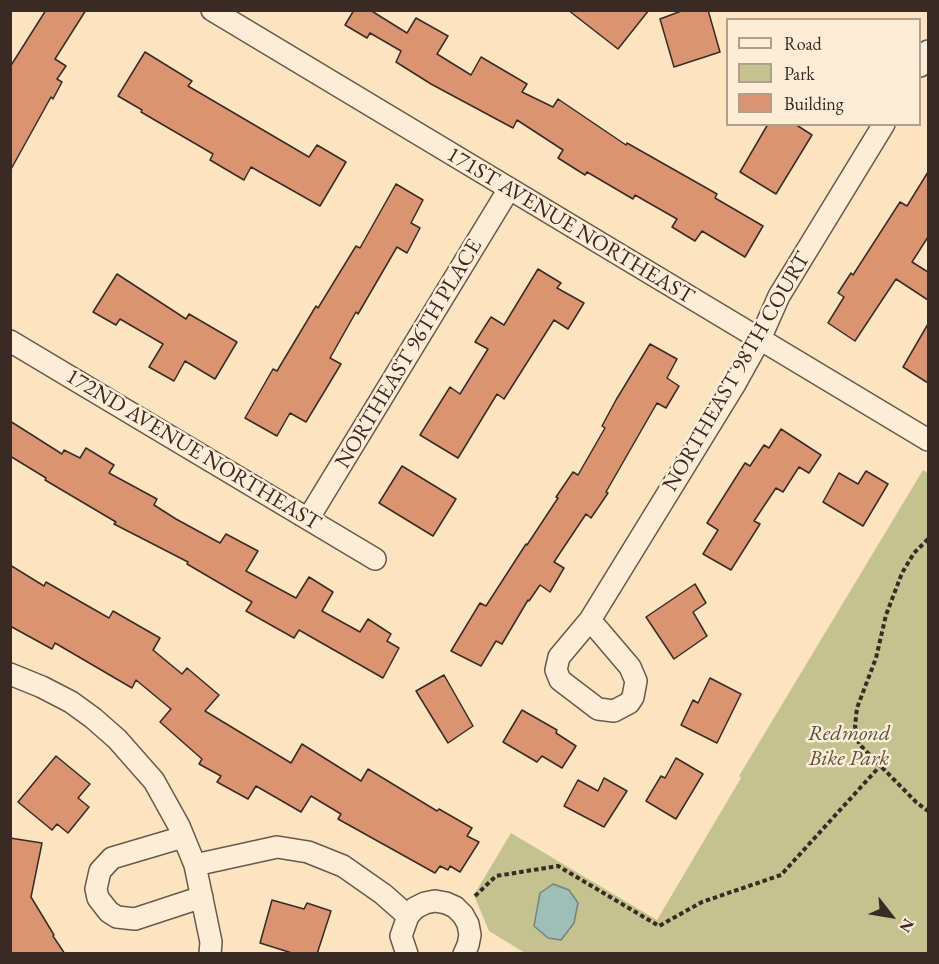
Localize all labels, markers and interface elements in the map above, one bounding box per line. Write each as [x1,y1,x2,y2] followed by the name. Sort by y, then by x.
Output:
[726,18,921,126] legend
[784,32,822,55] text: Road
[784,62,815,85] text: Park
[784,92,844,115] text: Building
[442,142,698,310] street label: 171ST AVENUE NORTHEAST
[330,235,488,473] street label: NORTHEAST 96TH PLACE
[658,248,816,496] street label: NORTHEAST 98TH COURT
[61,363,325,537] street label: 172ND AVENUE NORTHEAST
[808,721,890,772] park label: Redmond Bike Park
[861,886,921,946] north arrow
[895,915,919,936] text: N

